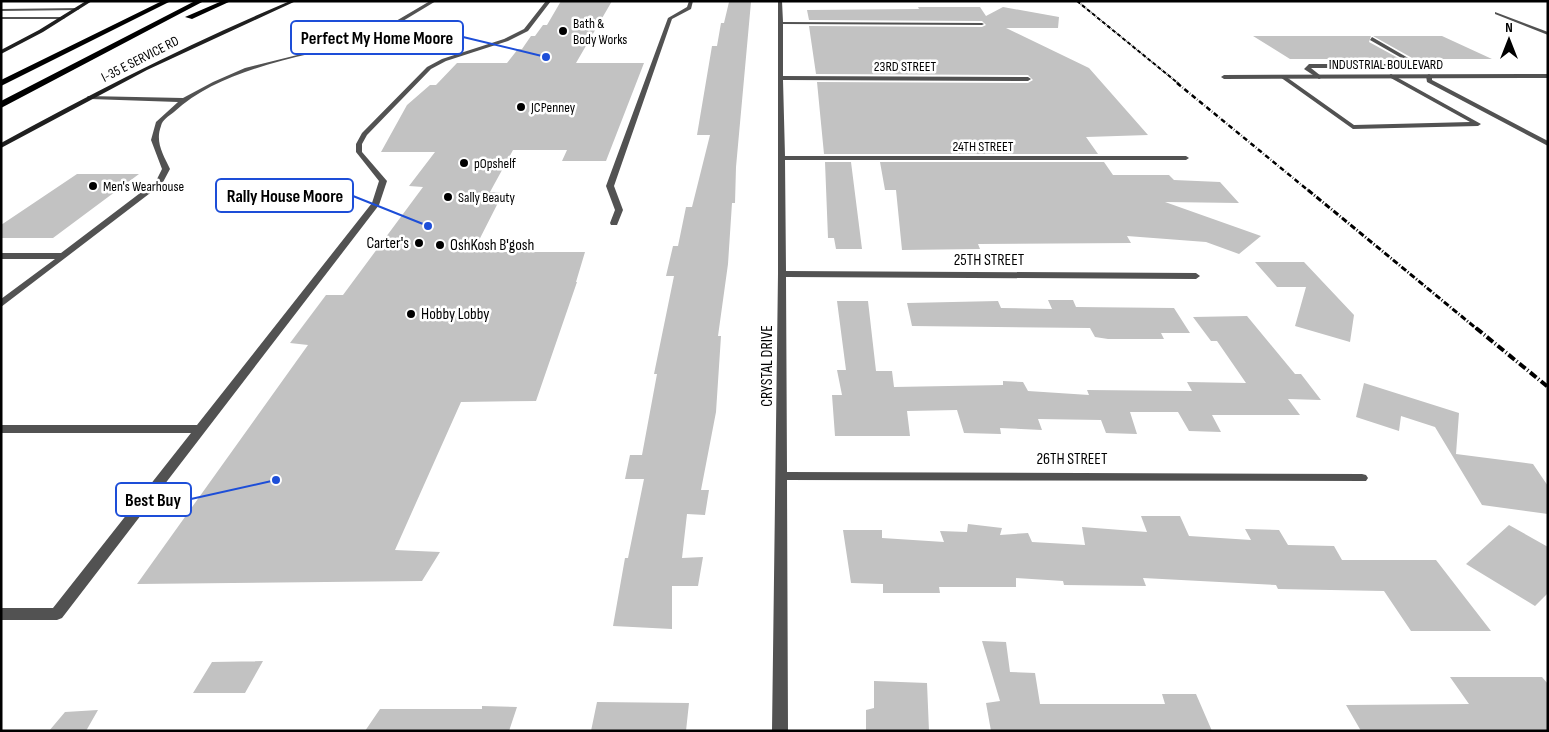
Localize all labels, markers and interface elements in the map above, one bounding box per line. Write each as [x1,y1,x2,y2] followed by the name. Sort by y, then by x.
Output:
[573,15,627,48] place label: Bath & Body Works
[1484,15,1534,65] north arrow
[1505,19,1513,36] text: N
[291,21,463,54] callout: Perfect My Home Moore
[557,25,569,37] marker: Bath & Body Works
[301,28,453,49] text: Perfect My Home Moore
[98,32,182,86] street label: I-35 E SERVICE RD
[1329,56,1443,73] street label: INDUSTRIAL BOULEVARD
[874,58,937,75] street label: 23RD STREET
[530,99,576,116] place label: JCPenney
[515,101,527,113] marker: JCPenney
[952,138,1014,155] street label: 24TH STREET
[474,155,517,172] place label: pOpshelf
[458,157,470,169] marker: pOpshelf
[103,178,184,195] place label: Men's Wearhouse
[216,179,353,212] callout: Rally House Moore
[87,180,99,192] marker: Men's Wearhouse
[227,186,343,207] text: Rally House Moore
[458,189,516,206] place label: Sally Beauty
[442,191,454,203] marker: Sally Beauty
[366,234,409,253] place label: Carter's
[450,236,534,255] place label: OshKosh B'gosh
[413,237,425,249] marker: Carter's
[434,239,446,251] marker: OshKosh B'gosh
[954,251,1025,270] street label: 25TH STREET
[421,305,489,324] place label: Hobby Lobby
[405,308,417,320] marker: Hobby Lobby
[758,325,777,407] street label: CRYSTAL DRIVE
[1037,450,1108,469] street label: 26TH STREET
[116,483,191,516] callout: Best Buy
[125,490,181,511] text: Best Buy

